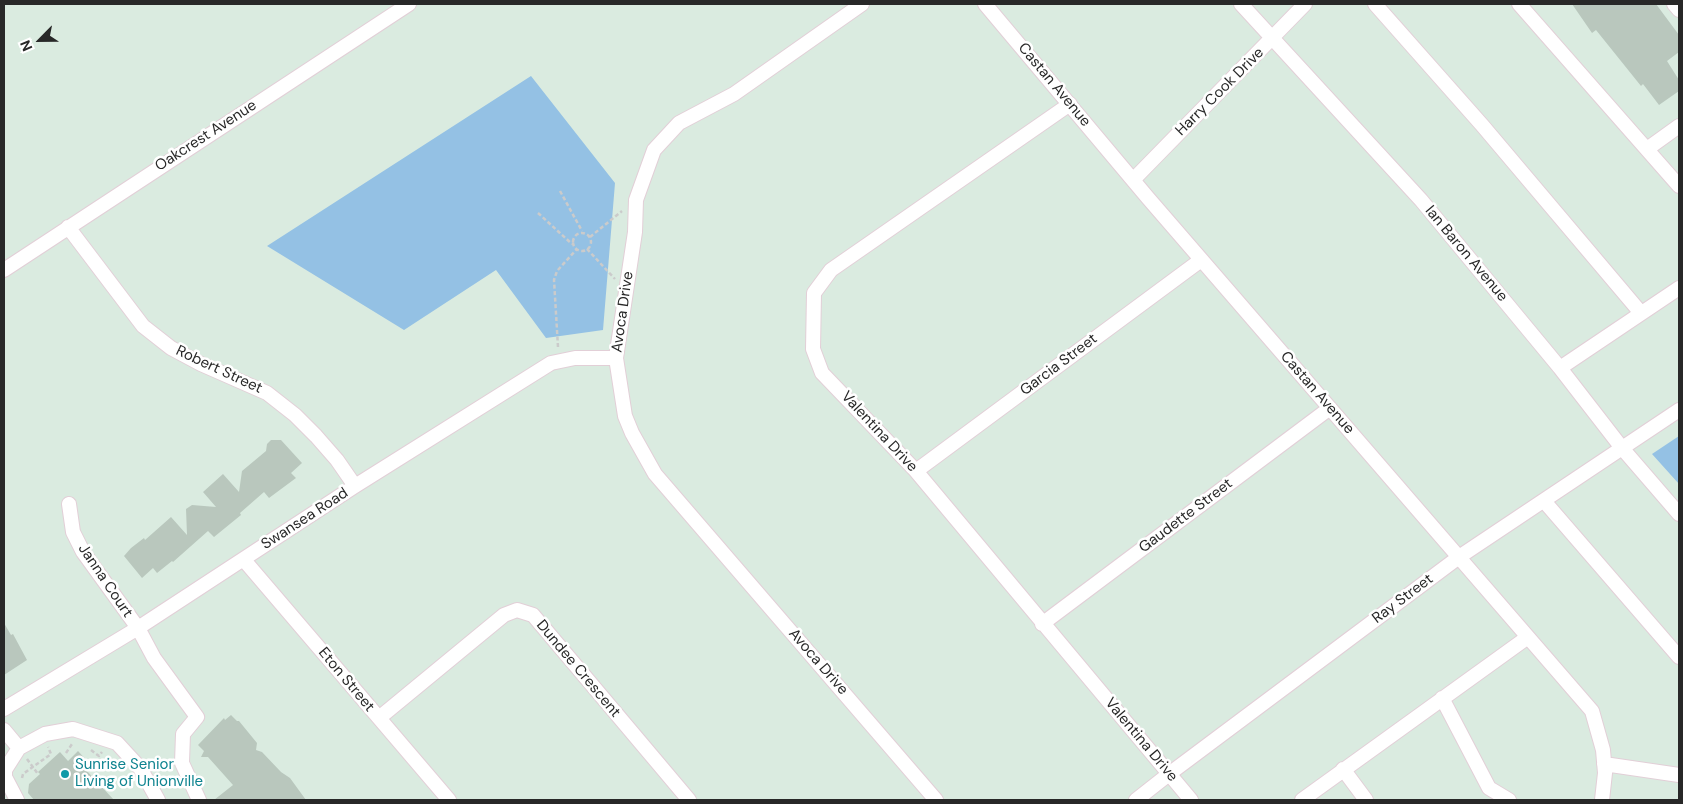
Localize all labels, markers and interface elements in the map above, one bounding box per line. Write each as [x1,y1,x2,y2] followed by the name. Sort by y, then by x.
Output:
[15,15,65,65] north arrow
[16,38,36,54] text: N
[1014,39,1094,131] street label: Castan Avenue
[1172,44,1268,140] street label: Harry Cook Drive
[152,97,260,175] street label: Oakcrest Avenue
[1421,203,1511,305] street label: Ian Baron Avenue
[608,270,638,354] street label: Avoca Drive
[1017,330,1101,400] street label: Garcia Street
[173,342,265,398] street label: Robert Street
[1276,348,1358,438] street label: Castan Avenue
[837,388,921,476] street label: Valentina Drive
[1136,475,1236,557] street label: Gaudette Street
[258,484,352,554] street label: Swansea Road
[74,541,136,621] street label: Janna Court
[1369,570,1437,628] street label: Ray Street
[532,617,624,721] street label: Dundee Crescent
[784,625,852,699] street label: Avoca Drive
[314,644,378,716] street label: Eton Street
[1101,695,1181,785] street label: Valentina Drive
[75,756,203,791] place label: Sunrise Senior Living of Unionville
[59,768,71,780] marker: Sunrise Senior Living of Unionville

